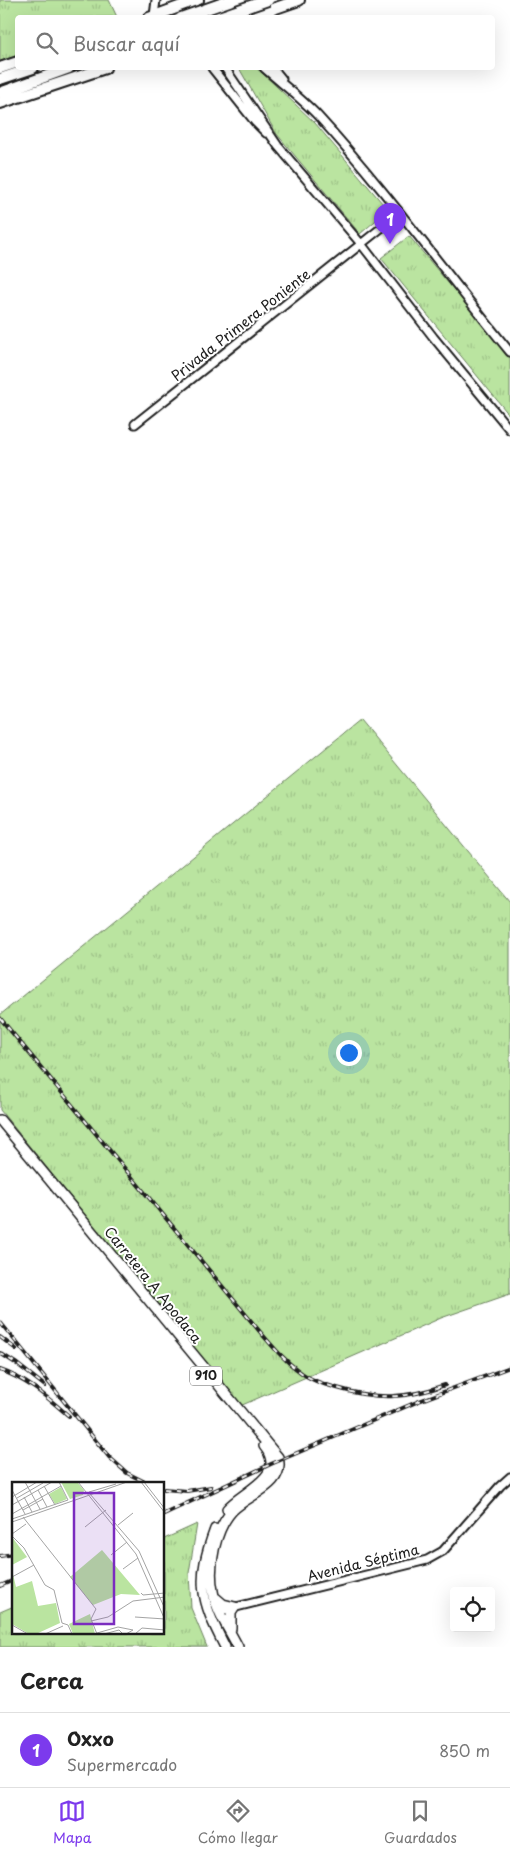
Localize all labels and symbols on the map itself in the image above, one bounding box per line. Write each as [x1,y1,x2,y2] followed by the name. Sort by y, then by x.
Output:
[374,203,406,244] pin: 1
[167,263,315,386] street label: Privada Primera Poniente
[336,1040,362,1066] your location
[100,1222,208,1348] street label: Carretera A Apodaca
[190,1366,222,1385] road number: 910
[12,1482,165,1634] inset map
[305,1538,421,1587] street label: Avenida Séptima

